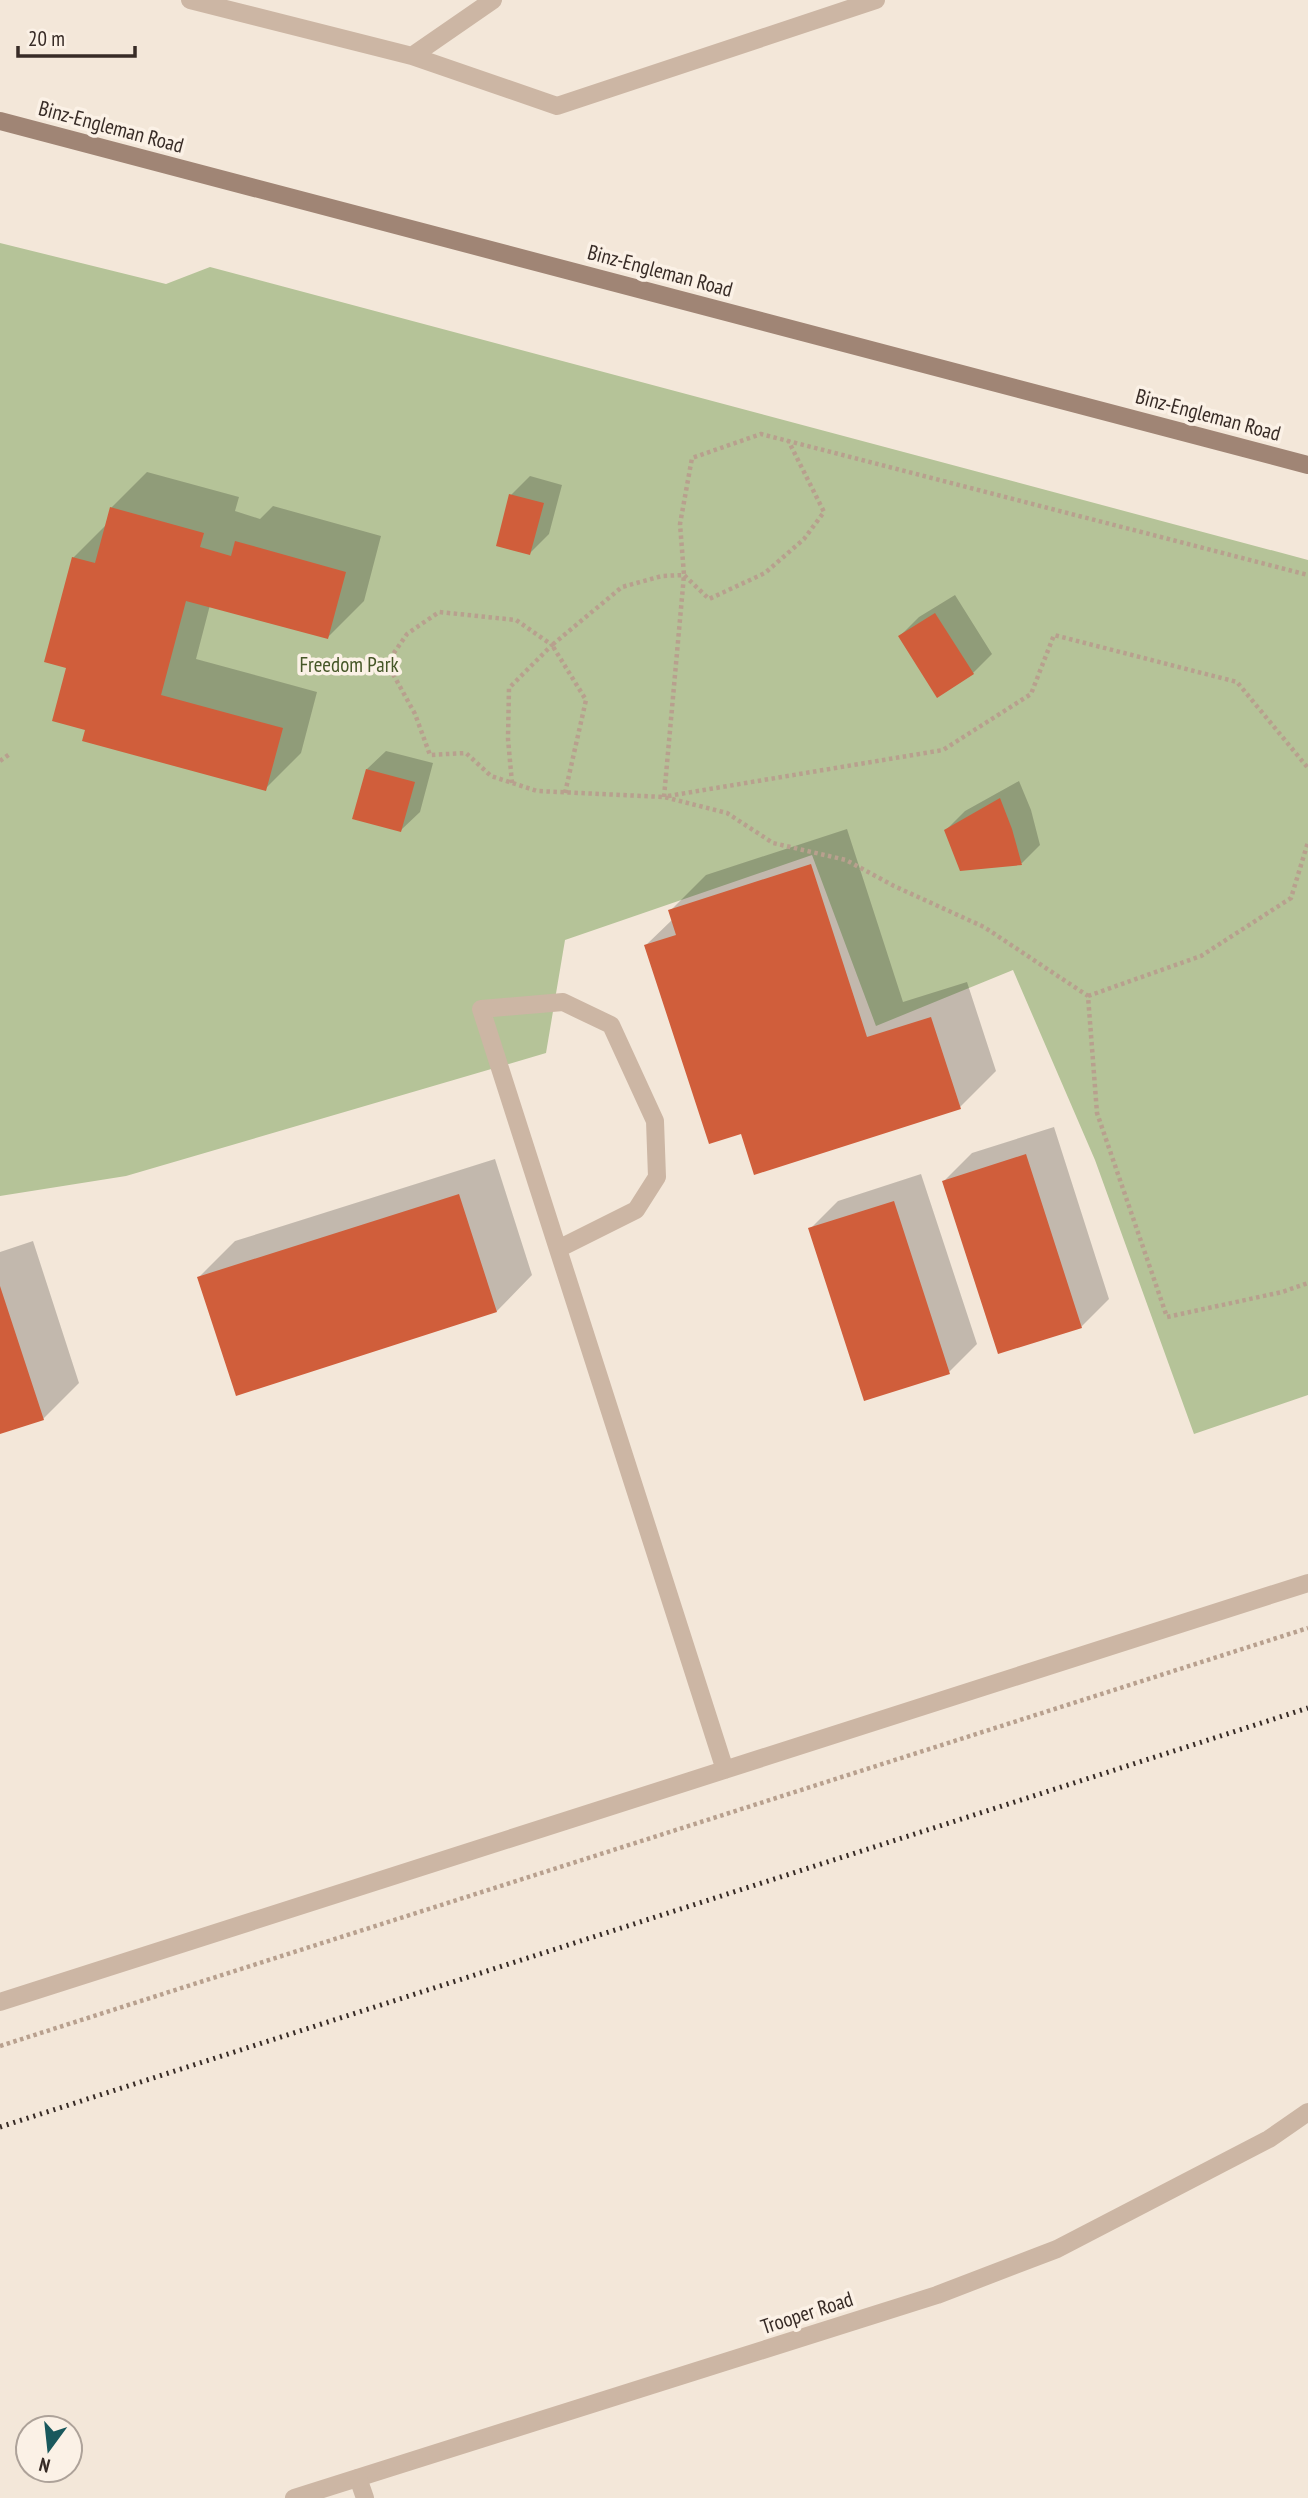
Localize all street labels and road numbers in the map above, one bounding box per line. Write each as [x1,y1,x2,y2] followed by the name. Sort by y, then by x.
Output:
[36,94,187,159] street label: Binz-Engleman Road
[585,238,736,303] street label: Binz-Engleman Road
[1133,382,1284,447] street label: Binz-Engleman Road
[757,2285,856,2340] street label: Trooper Road

